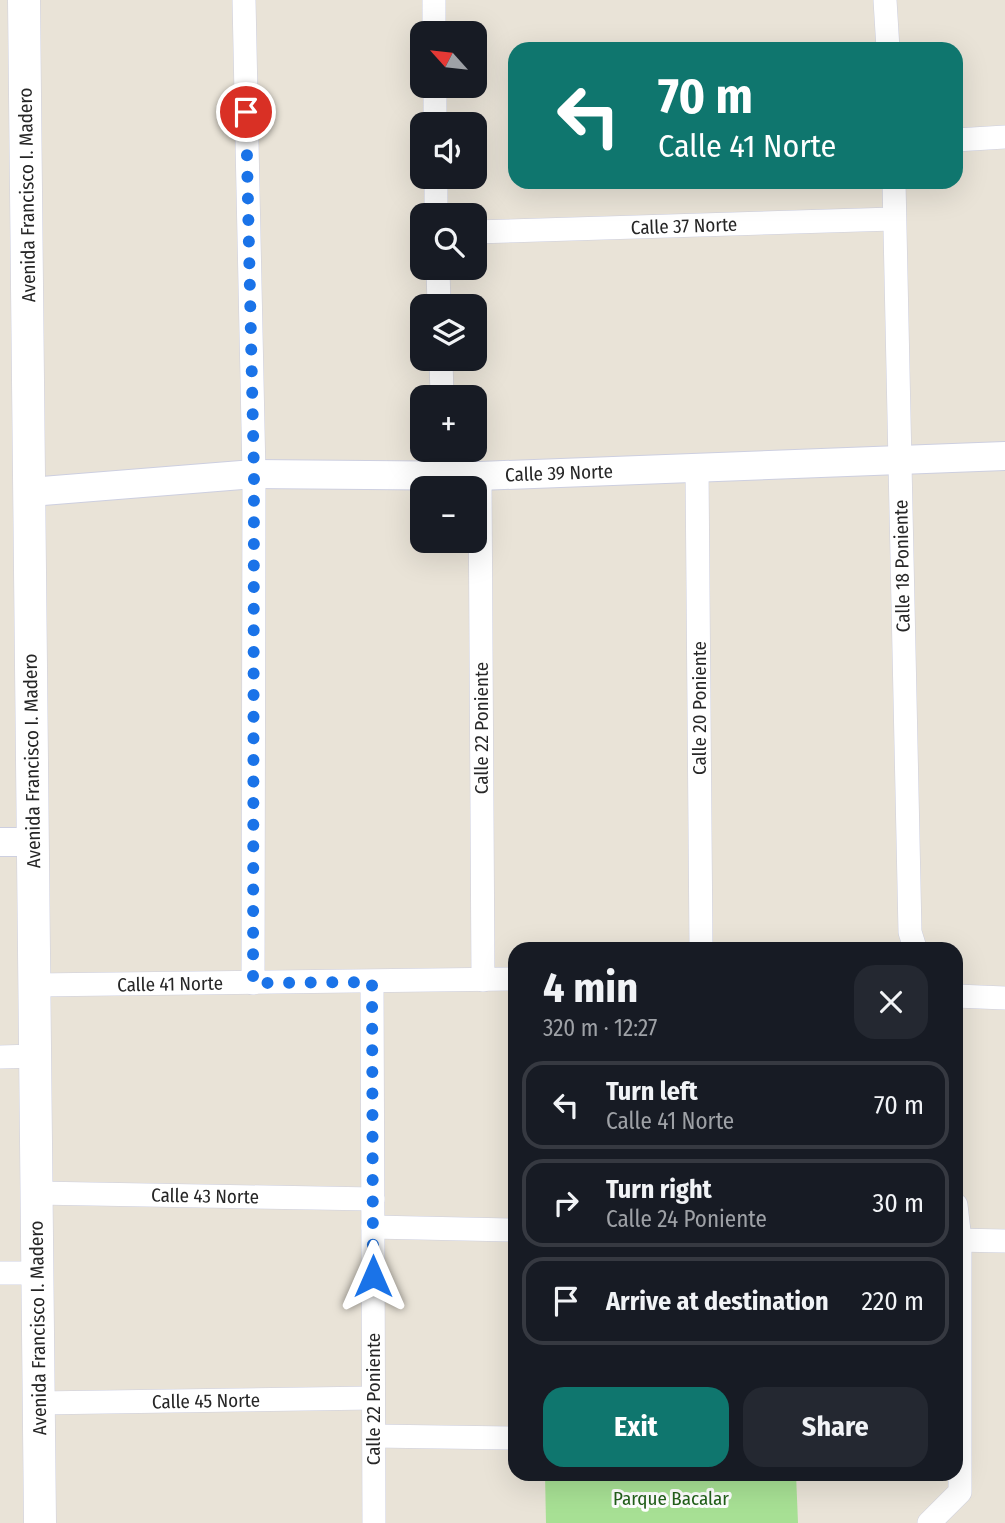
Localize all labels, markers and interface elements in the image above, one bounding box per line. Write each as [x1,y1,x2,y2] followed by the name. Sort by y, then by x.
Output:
[410,21,486,98] north arrow
[410,21,487,553] map controls
[658,67,753,126] text: 70 m
[543,70,634,161] icon: left
[216,82,276,142] pin
[14,87,40,303] street label: Avenida Francisco I. Madero
[227,93,265,131] icon: arrive
[410,112,487,189] button: sound
[658,127,836,165] text: Calle 41 Norte
[410,203,487,280] button: search
[630,213,738,239] street label: Calle 37 Norte
[410,294,487,371] button: layers
[410,385,487,462] button: +
[505,460,613,486] street label: Calle 39 Norte
[410,476,487,553] button: −
[889,499,915,633] street label: Calle 18 Poniente
[688,641,711,775] street label: Calle 20 Poniente
[19,653,45,869] street label: Avenida Francisco I. Madero
[470,662,493,794] street label: Calle 22 Poniente
[543,963,638,1013] text: 4 min
[854,965,928,1039] button: close
[117,972,223,996] street label: Calle 41 Norte
[543,1014,657,1042] text: 320 m · 12:27
[606,1076,698,1107] text: Turn left
[547,1086,585,1124] icon: left
[874,1090,924,1121] text: 70 m
[606,1107,734,1135] text: Calle 41 Norte
[606,1174,712,1205] text: Turn right
[151,1184,259,1208] street label: Calle 43 Norte
[547,1184,585,1222] icon: right
[873,1188,924,1219] text: 30 m
[606,1205,767,1233] text: Calle 24 Poniente
[25,1220,51,1436] street label: Avenida Francisco I. Madero
[336,1239,410,1313] position arrow
[547,1282,585,1320] icon: arrive
[606,1286,829,1317] text: Arrive at destination
[861,1286,924,1317] text: 220 m
[362,1333,385,1465] street label: Calle 22 Poniente
[543,1387,729,1467] button: Exit
[743,1387,928,1467] button: Share
[152,1389,260,1413] street label: Calle 45 Norte
[613,1487,729,1510] park label: Parque Bacalar

